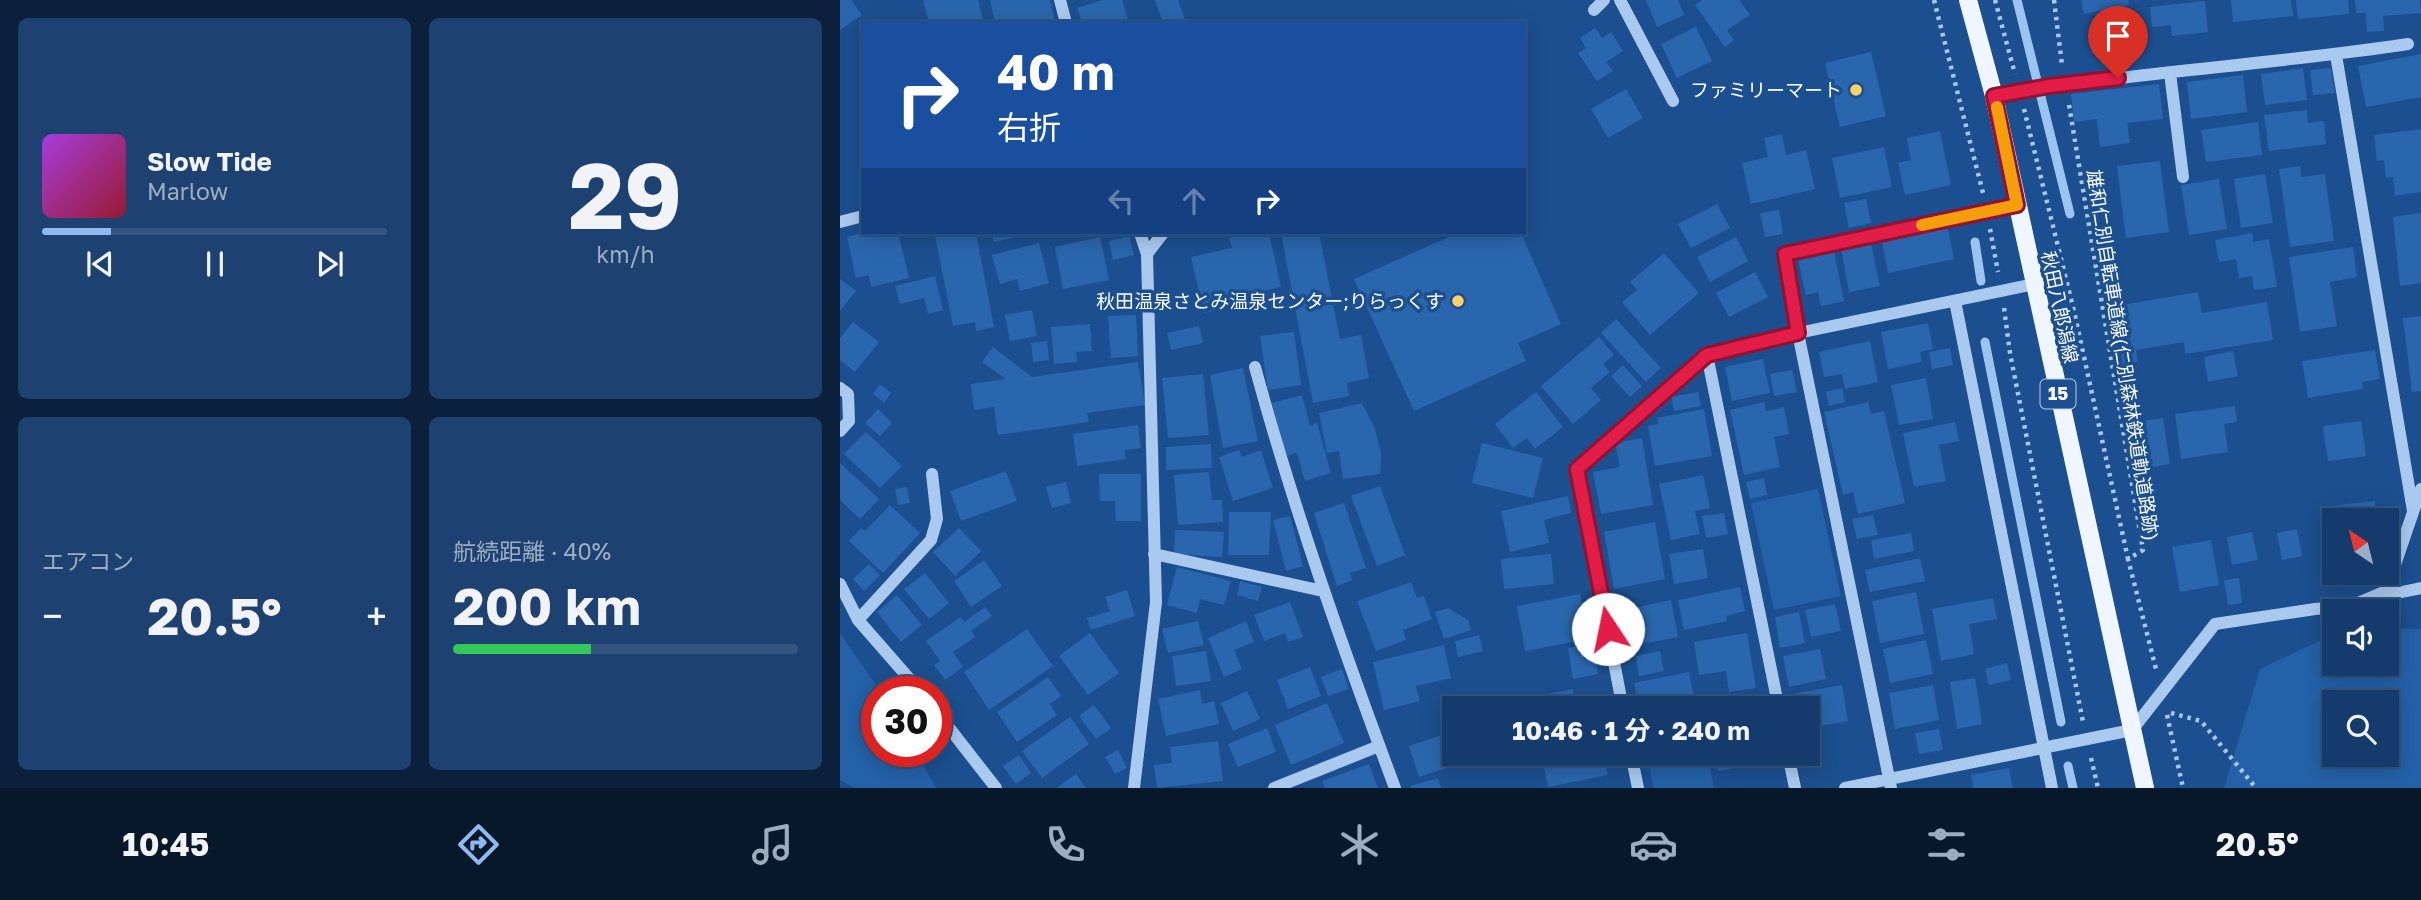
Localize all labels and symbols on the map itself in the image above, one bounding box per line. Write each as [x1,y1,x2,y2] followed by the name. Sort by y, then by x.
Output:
[2088,6,2148,78] pin
[1690,78,1842,101] place label: ファミリーマート
[1848,82,1864,98] marker: ファミリーマート
[2083,168,2164,542] street label: 雄和仁別自転車道線(仁別森林鉄道軌道路跡)
[2037,249,2084,365] street label: 秋田八郎潟線
[1096,289,1444,312] place label: 秋田温泉さとみ温泉センター;りらっくす
[1450,293,1466,309] marker: 秋田温泉さとみ温泉センター;りらっくす
[2040,380,2076,408] road number: 15
[2322,508,2399,584] north arrow
[1571,592,1645,666] position arrow
[861,676,952,767] speed limit sign: 30

